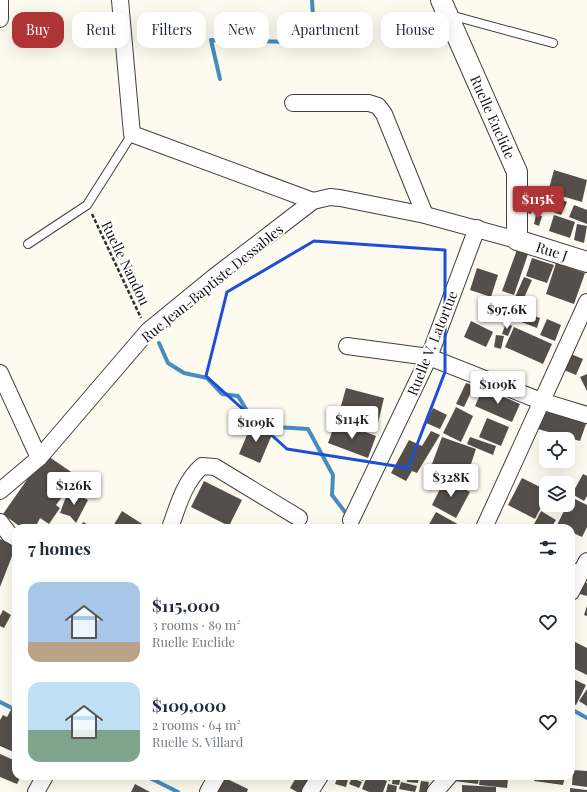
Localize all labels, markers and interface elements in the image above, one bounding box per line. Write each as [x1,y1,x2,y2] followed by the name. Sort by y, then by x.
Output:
[12,12,64,48] chip: Buy
[72,12,129,48] chip: Rent
[137,12,206,48] chip: Filters
[214,12,269,48] chip: New
[277,12,373,48] chip: Apartment
[381,12,449,48] chip: House
[466,72,520,162] street label: Ruelle Euclide
[510,186,566,220] pin: $115K
[522,190,554,207] text: $115K
[97,218,155,308] street label: Ruelle Nandou
[137,220,287,346] street label: Rue Jean-Baptiste Dessables
[534,237,571,265] street label: Rue J
[402,288,462,398] street label: Ruelle V. Latortue
[474,296,540,330] pin: $97.6K
[487,300,527,317] text: $97.6K
[470,371,526,405] pin: $109K
[479,375,517,392] text: $109K
[324,406,380,440] pin: $114K
[228,409,284,443] pin: $109K
[335,410,369,427] text: $114K
[237,413,275,430] text: $109K
[539,432,575,512] map controls
[539,432,575,468] button: locate
[423,464,479,498] pin: $328K
[432,468,470,485] text: $328K
[46,472,102,506] pin: $126K
[56,476,92,493] text: $126K
[539,476,575,512] button: layers
[28,537,91,559] text: 7 homes
[537,537,559,559] icon: filters
[152,594,220,616] text: $115,000
[60,598,108,646] icon: home
[537,611,559,633] icon: heart
[152,616,241,633] text: 3 rooms · 89 m²
[152,633,235,650] text: Ruelle Euclide
[152,694,226,716] text: $109,000
[60,698,108,746] icon: home
[537,711,559,733] icon: heart
[152,716,241,733] text: 2 rooms · 64 m²
[152,733,243,750] text: Ruelle S. Villard

